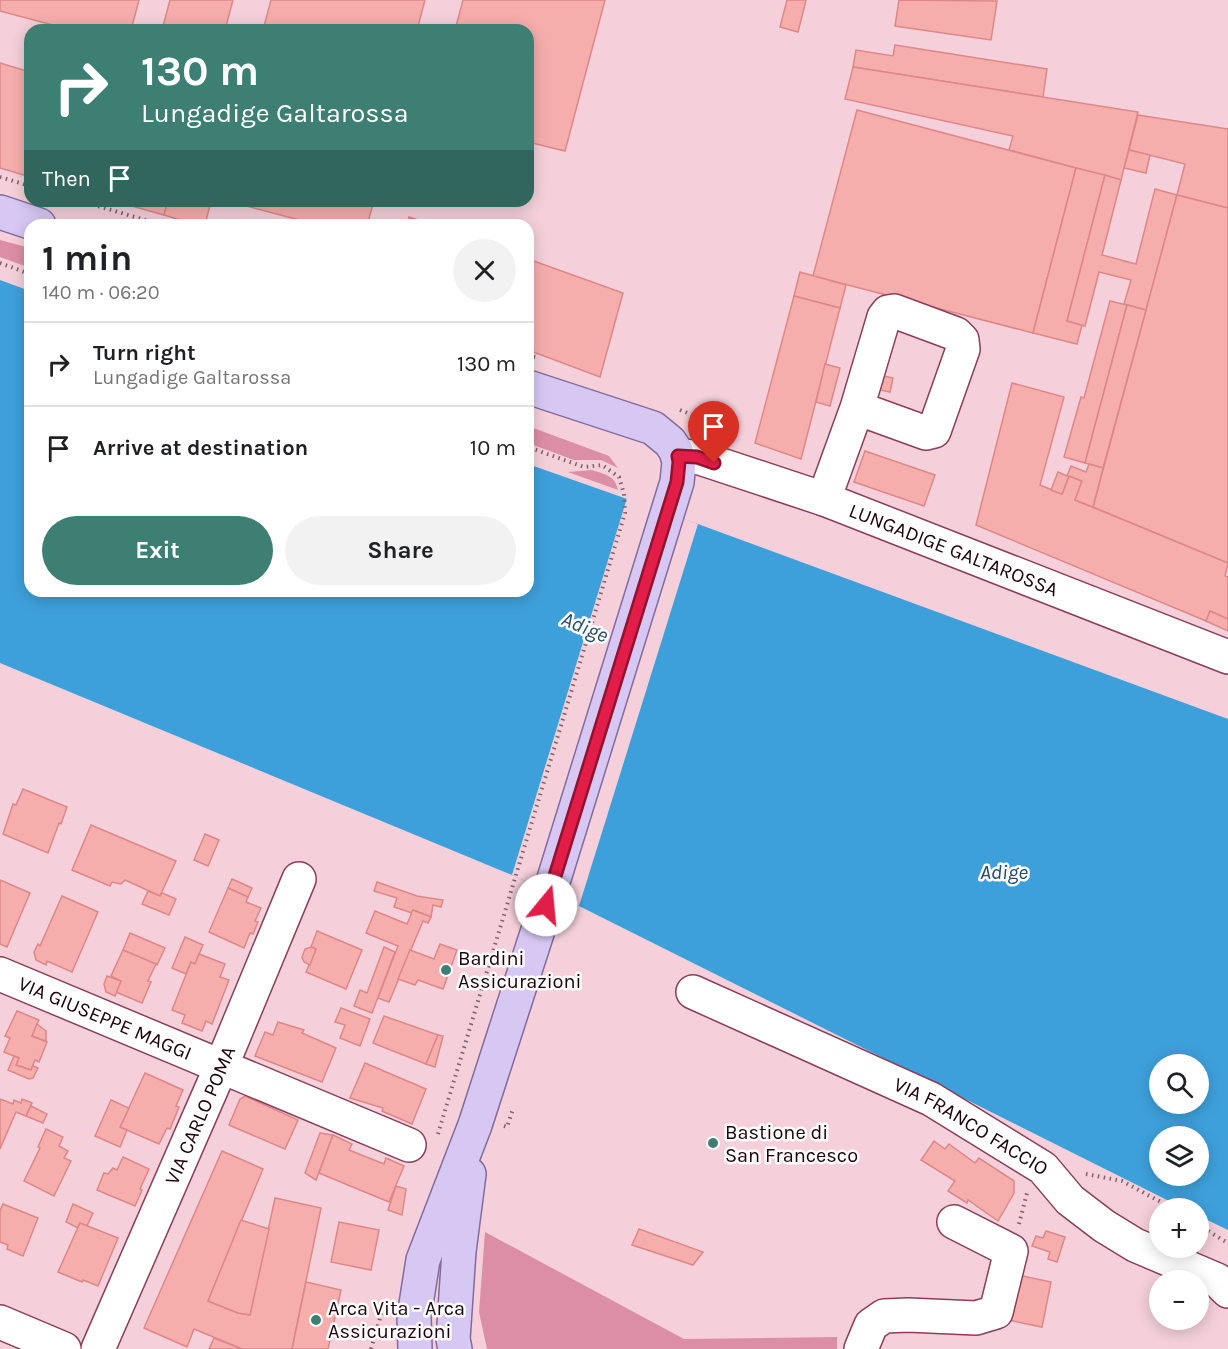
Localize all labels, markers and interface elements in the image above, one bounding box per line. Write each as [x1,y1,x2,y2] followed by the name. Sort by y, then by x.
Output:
[141,46,259,96] text: 130 m
[42,48,120,126] icon: right
[141,97,409,129] text: Lungadige Galtarossa
[103,162,136,195] icon: arrive
[42,166,91,192] text: Then
[42,237,132,279] text: 1 min
[453,239,516,302] button: close
[42,281,160,304] text: 140 m · 06:20
[93,340,196,366] text: Turn right
[42,348,75,381] icon: right
[457,351,516,377] text: 130 m
[93,366,291,389] text: Lungadige Galtarossa
[688,401,739,463] pin
[697,410,730,443] icon: arrive
[42,432,75,465] icon: arrive
[93,435,308,461] text: Arrive at destination
[470,435,516,461] text: 10 m
[846,498,1061,601] street label: LUNGADIGE GALTAROSSA
[42,516,273,585] button: Exit
[285,516,516,585] button: Share
[558,607,612,648] water label: Adige
[980,860,1028,884] water label: Adige
[514,873,578,937] position arrow
[458,947,582,993] place label: Bardini Assicurazioni
[439,963,453,977] marker: Bardini Assicurazioni
[15,971,195,1064] street label: VIA GIUSEPPE MAGGI
[160,1043,240,1188] street label: VIA CARLO POMA
[1149,1054,1209,1330] map controls
[1149,1054,1209,1114] button: search
[890,1072,1052,1180] street label: VIA FRANCO FACCIO
[725,1121,858,1167] place label: Bastione di San Francesco
[1149,1126,1209,1186] button: layers
[706,1136,720,1150] marker: Bastione di San Francesco
[1149,1198,1209,1258] button: +
[1149,1270,1209,1330] button: −
[328,1297,465,1343] place label: Arca Vita - Arca Assicurazioni
[309,1313,323,1327] marker: Arca Vita - Arca Assicurazioni

